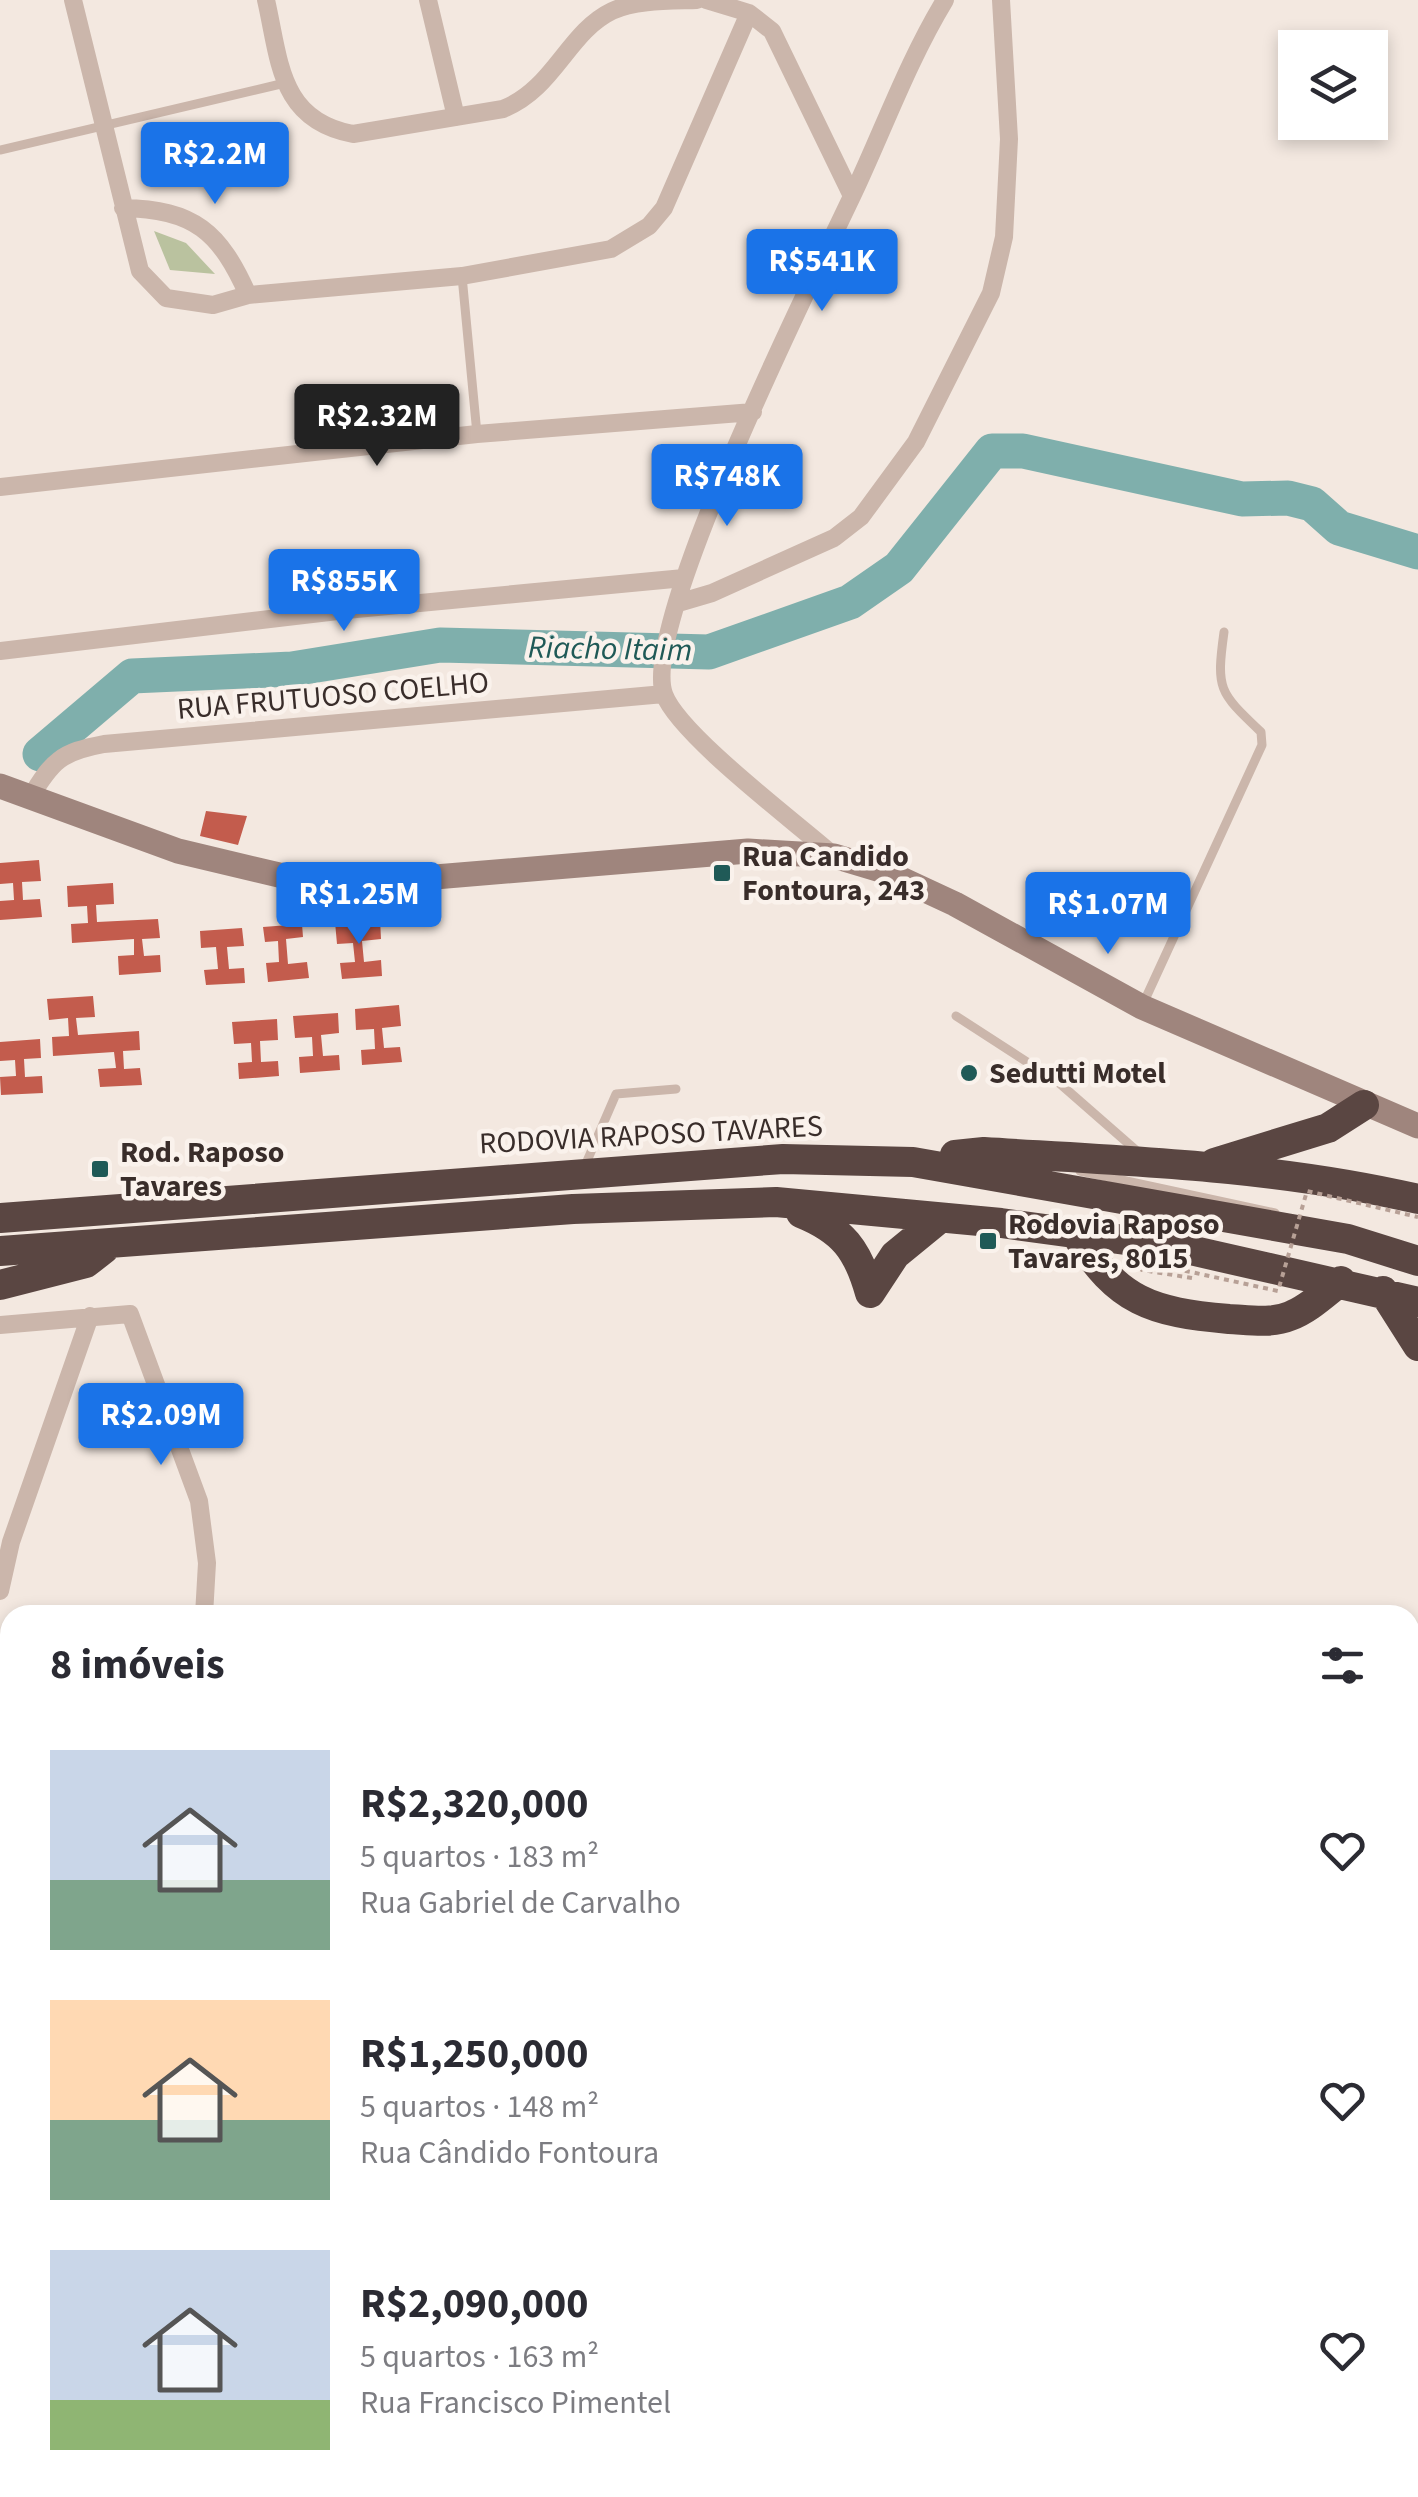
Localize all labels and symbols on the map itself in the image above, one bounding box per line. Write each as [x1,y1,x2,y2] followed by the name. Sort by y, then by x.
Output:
[134,122,296,207] pin: R$2.2M
[741,229,903,314] pin: R$541K
[285,384,469,469] pin: R$2.32M
[646,444,808,529] pin: R$748K
[263,549,425,634] pin: R$855K
[527,625,693,673] water label: Riacho Itaim
[175,661,491,731] street label: RUA FRUTUOSO COELHO
[742,835,925,912] place label: Rua Candido Fontoura, 243
[267,862,451,947] pin: R$1.25M
[711,862,733,884] marker: Rua Candido Fontoura, 243
[1016,872,1200,957] pin: R$1.07M
[989,1052,1166,1095] place label: Sedutti Motel
[958,1062,980,1084] marker: Sedutti Motel
[478,1105,824,1165] street label: RODOVIA RAPOSO TAVARES
[120,1131,285,1208] place label: Rod. Raposo Tavares
[89,1158,111,1180] marker: Rod. Raposo Tavares
[1008,1203,1220,1280] place label: Rodovia Raposo Tavares, 8015
[977,1230,999,1252] marker: Rodovia Raposo Tavares, 8015
[69,1383,253,1468] pin: R$2.09M

